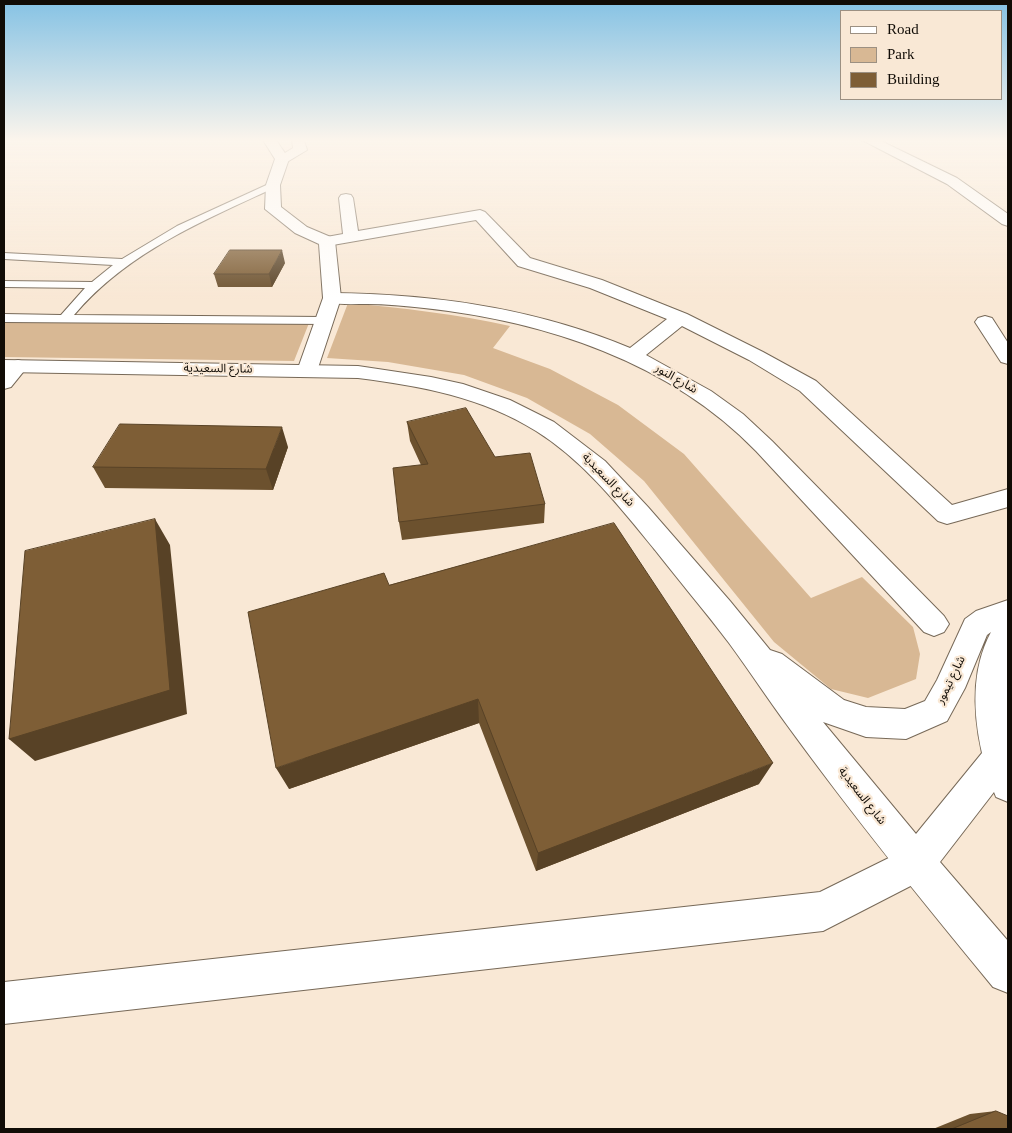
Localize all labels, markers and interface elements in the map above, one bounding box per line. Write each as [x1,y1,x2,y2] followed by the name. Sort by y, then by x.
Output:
[840,10,1002,100] legend
[887,21,919,37] text: Road
[887,46,915,62] text: Park
[887,71,940,87] text: Building
[183,361,253,377] street label: شارع السعيدية
[652,361,700,397] street label: شارع النور
[579,450,637,510] street label: شارع السعيدية
[933,654,969,706] street label: شارع تيمور
[835,764,889,828] street label: شارع السعيدية

